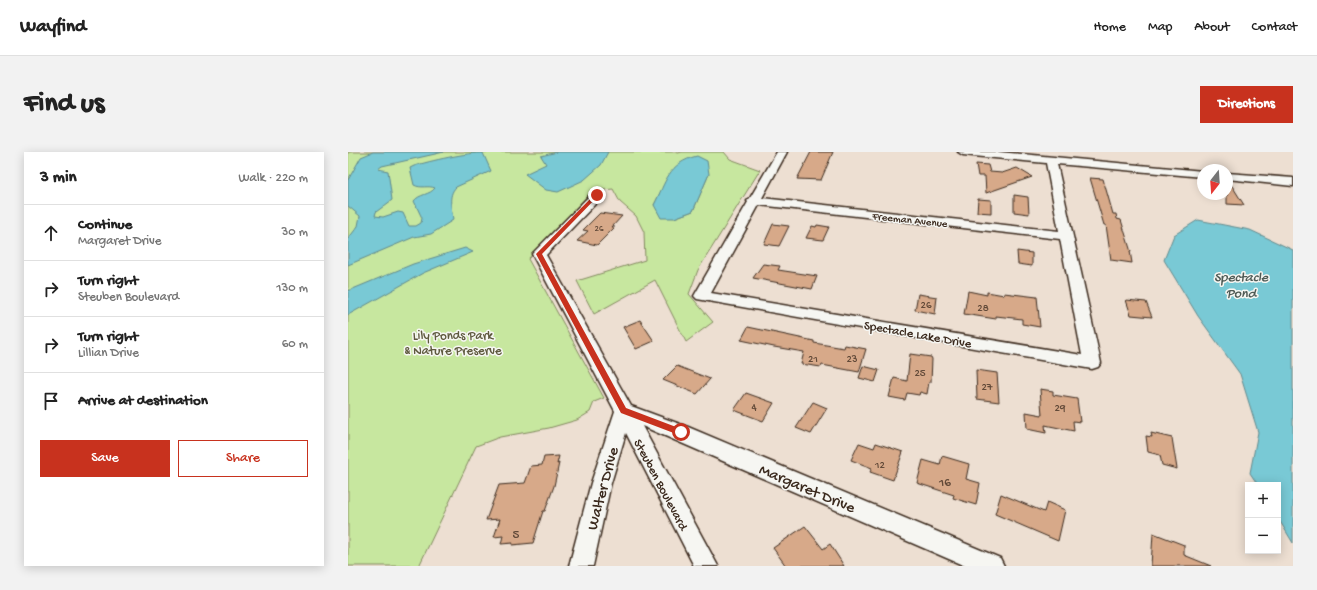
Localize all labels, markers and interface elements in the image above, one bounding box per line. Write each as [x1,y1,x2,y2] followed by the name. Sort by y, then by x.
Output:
[20,16,86,39] text: Wayfind
[1094,19,1126,36] text: Home
[1148,19,1172,36] text: Map
[1194,19,1230,36] text: About
[1252,19,1297,36] text: Contact
[1200,86,1293,123] button: Directions
[24,88,104,121] text: Find us
[1197,164,1233,200] north arrow
[40,168,77,188] text: 3 min
[238,171,308,186] text: Walk · 220 m
[588,186,606,204] route end
[871,211,948,231] street label: Freeman Avenue
[78,216,132,234] text: Continue
[40,222,62,244] icon: ahead
[595,224,604,235] house number: 26
[282,225,308,240] text: 30 m
[78,234,161,249] text: Margaret Drive
[1214,270,1269,303] water label: Spectacle Pond
[78,272,138,290] text: Turn right
[40,278,62,300] icon: right
[276,281,308,296] text: 130 m
[78,290,179,305] text: Steuben Boulevard
[921,300,932,312] house number: 26
[977,303,989,315] house number: 28
[863,319,973,352] street label: Spectacle Lake Drive
[78,328,138,346] text: Turn right
[404,329,502,359] park label: Lily Ponds Park & Nature Preserve
[40,334,62,356] icon: right
[282,337,308,352] text: 60 m
[78,346,139,361] text: Lillian Drive
[808,354,818,366] house number: 21
[846,354,858,366] house number: 23
[914,368,926,380] house number: 25
[981,382,993,394] house number: 27
[40,390,62,412] icon: arrive
[78,392,208,410] text: Arrive at destination
[751,402,757,414] house number: 4
[1055,403,1066,415] house number: 29
[672,423,690,441] route start
[629,437,691,535] street label: Steuben Boulevard
[40,440,170,477] button: Save
[178,440,308,477] button: Share
[584,445,625,532] street label: Walter Drive
[874,460,886,472] house number: 12
[756,461,858,519] street label: Margaret Drive
[938,476,951,491] house number: 16
[1245,482,1281,554] map controls
[1245,482,1281,518] button: +
[1245,518,1281,554] button: −
[513,528,520,543] house number: 5

